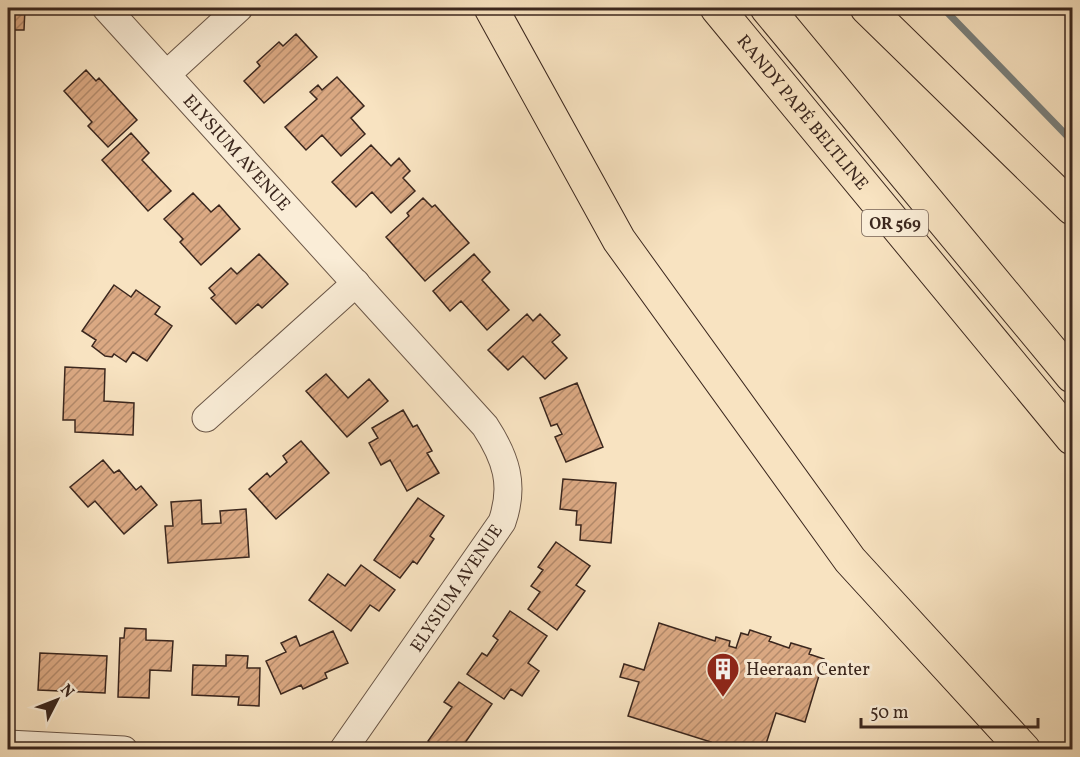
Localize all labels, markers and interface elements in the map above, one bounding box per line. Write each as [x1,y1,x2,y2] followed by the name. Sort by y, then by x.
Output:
[730,30,874,196] street label: RANDY PAPÉ BELTLINE
[176,90,295,217] street label: ELYSIUM AVENUE
[862,210,928,236] road number: OR 569
[405,520,509,658] street label: ELYSIUM AVENUE
[705,651,741,698] building icon: Heeraan Center
[746,658,870,683] place label: Heeraan Center
[27,670,87,730] north arrow
[55,680,79,703] text: N
[861,691,1038,729] scale bar
[870,701,909,726] text: 50 m

